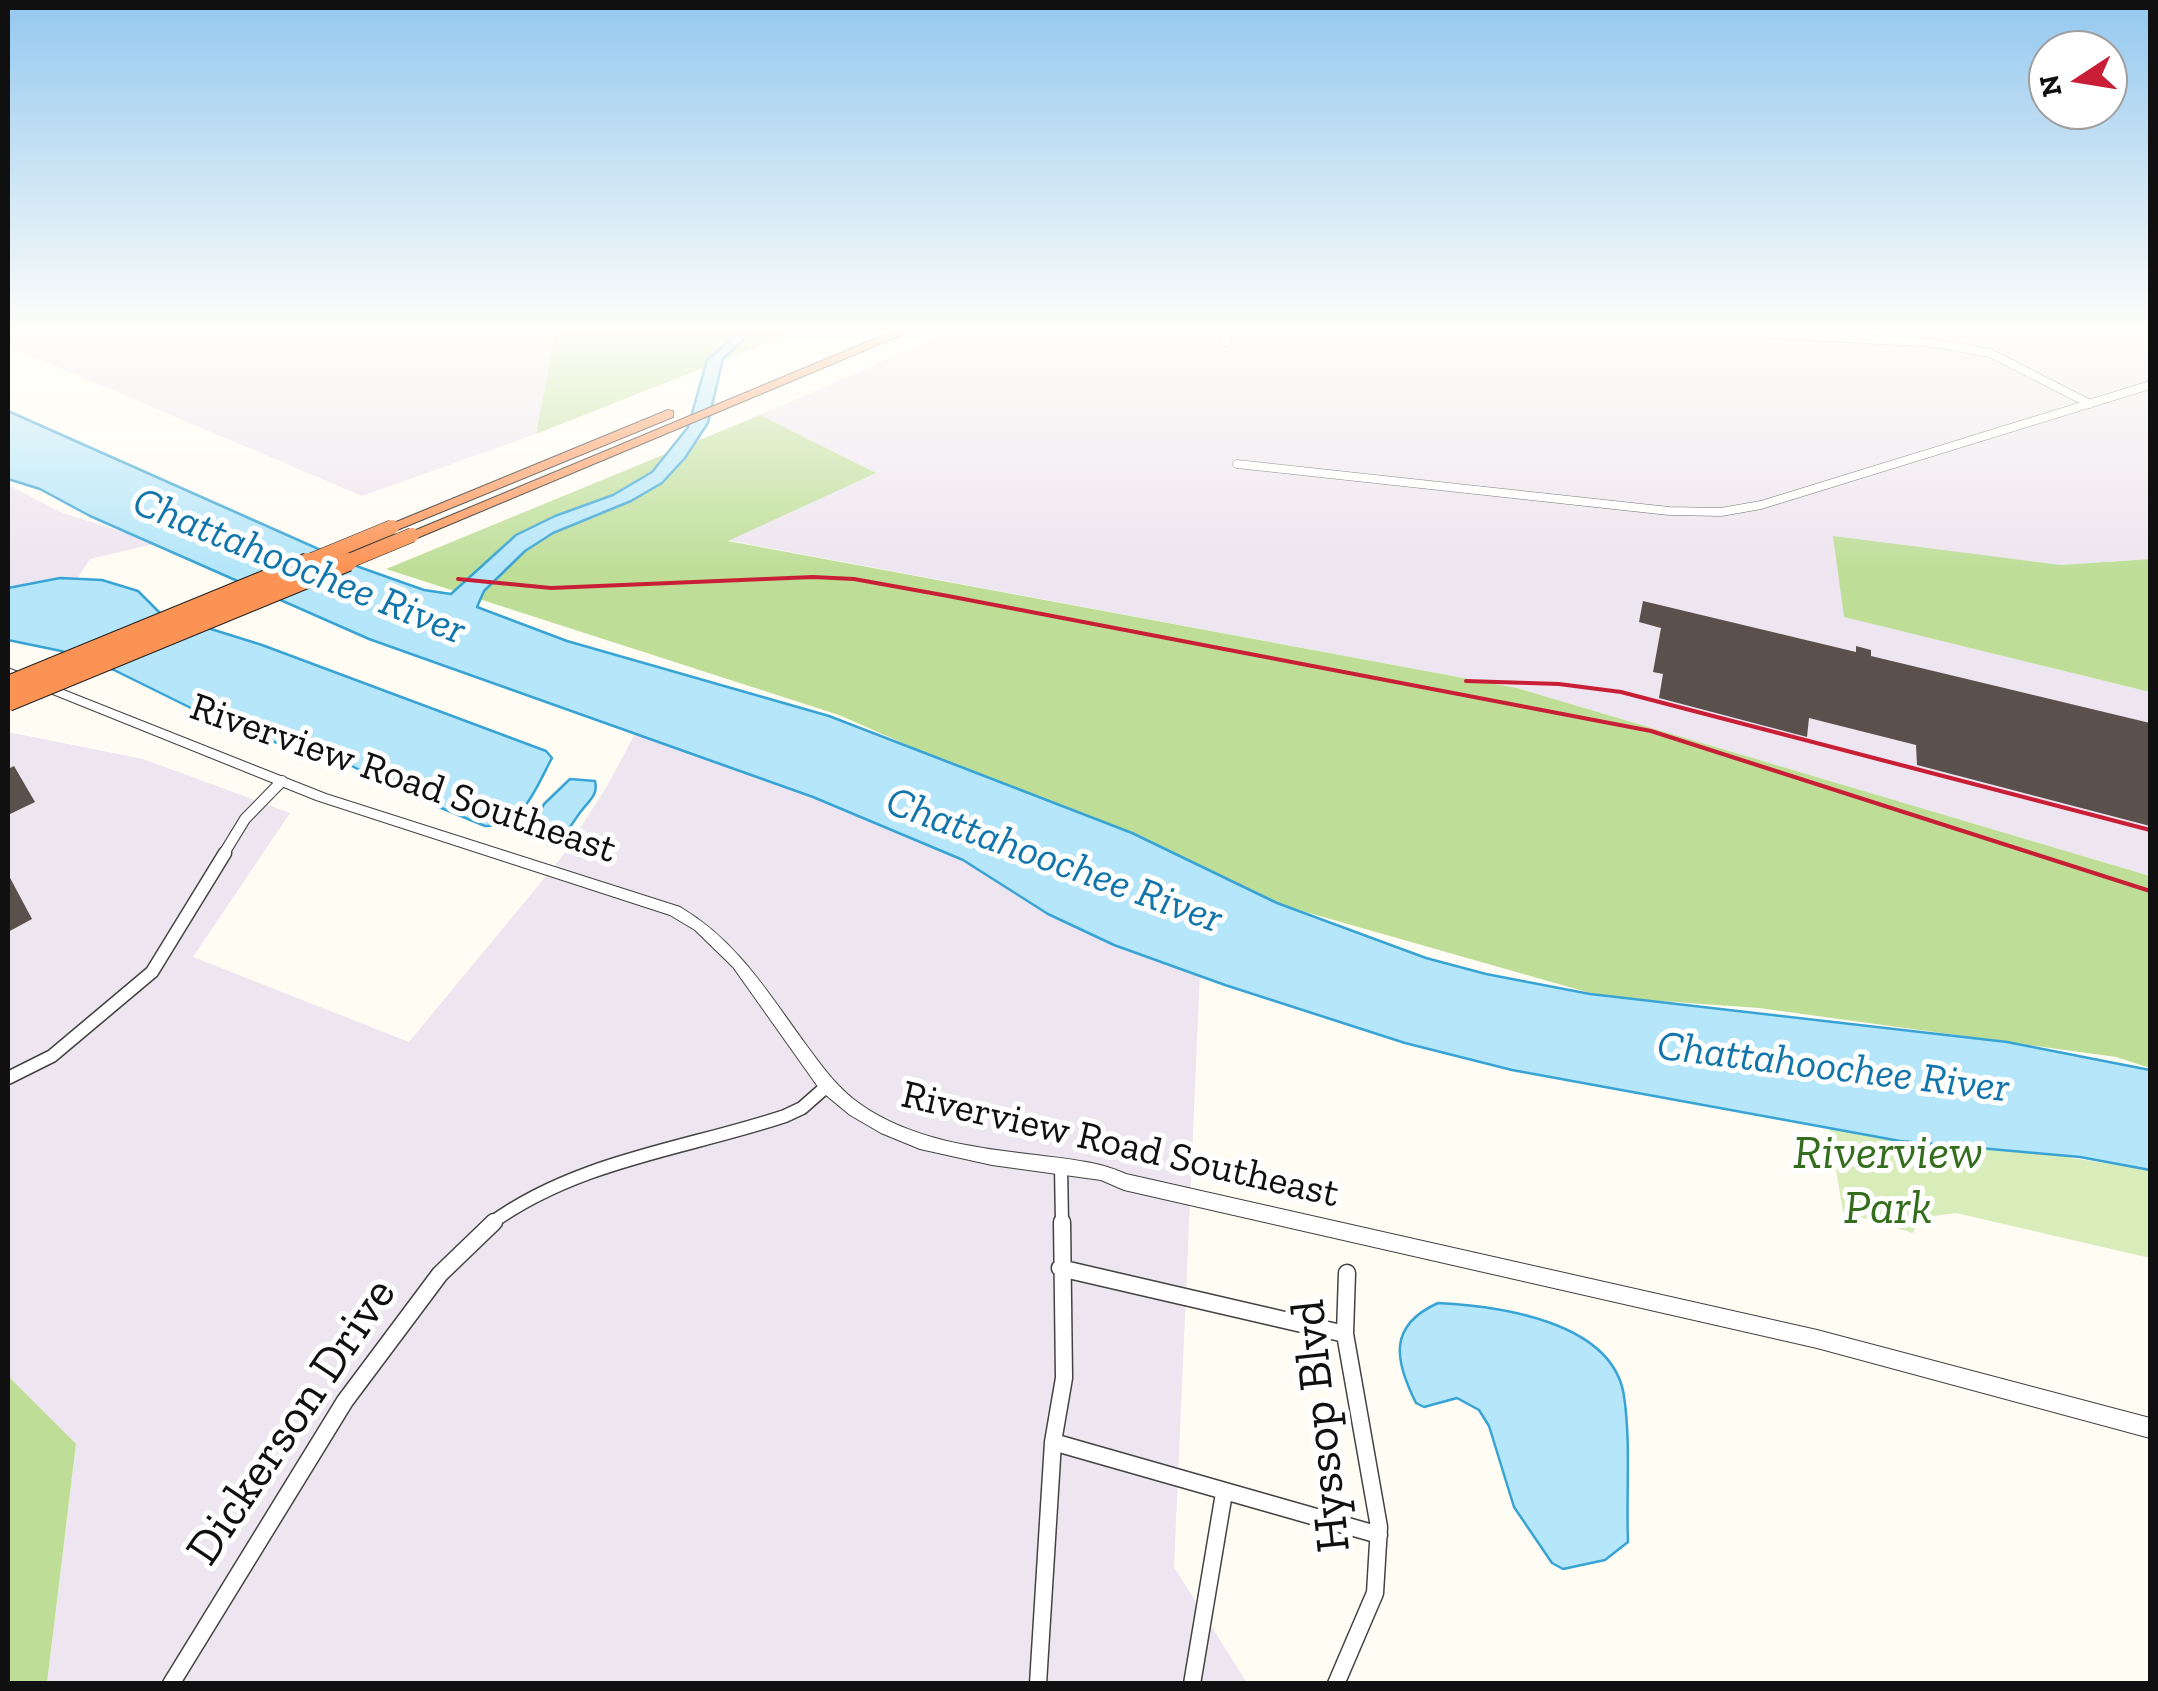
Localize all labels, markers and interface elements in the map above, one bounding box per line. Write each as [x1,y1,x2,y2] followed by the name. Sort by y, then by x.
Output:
[2028,30,2128,130] north arrow
[2032,72,2068,100] text: N
[125,477,473,657] water label: Chattahoochee River
[184,683,622,875] street label: Riverview Road Southeast
[879,777,1229,945] water label: Chattahoochee River
[1654,1021,2012,1115] water label: Chattahoochee River
[897,1071,1343,1219] street label: Riverview Road Southeast
[1793,1125,1983,1238] park label: Riverview Park
[175,1268,409,1576] street label: Dickerson Drive
[1280,1297,1364,1555] street label: Hyssop Blvd

